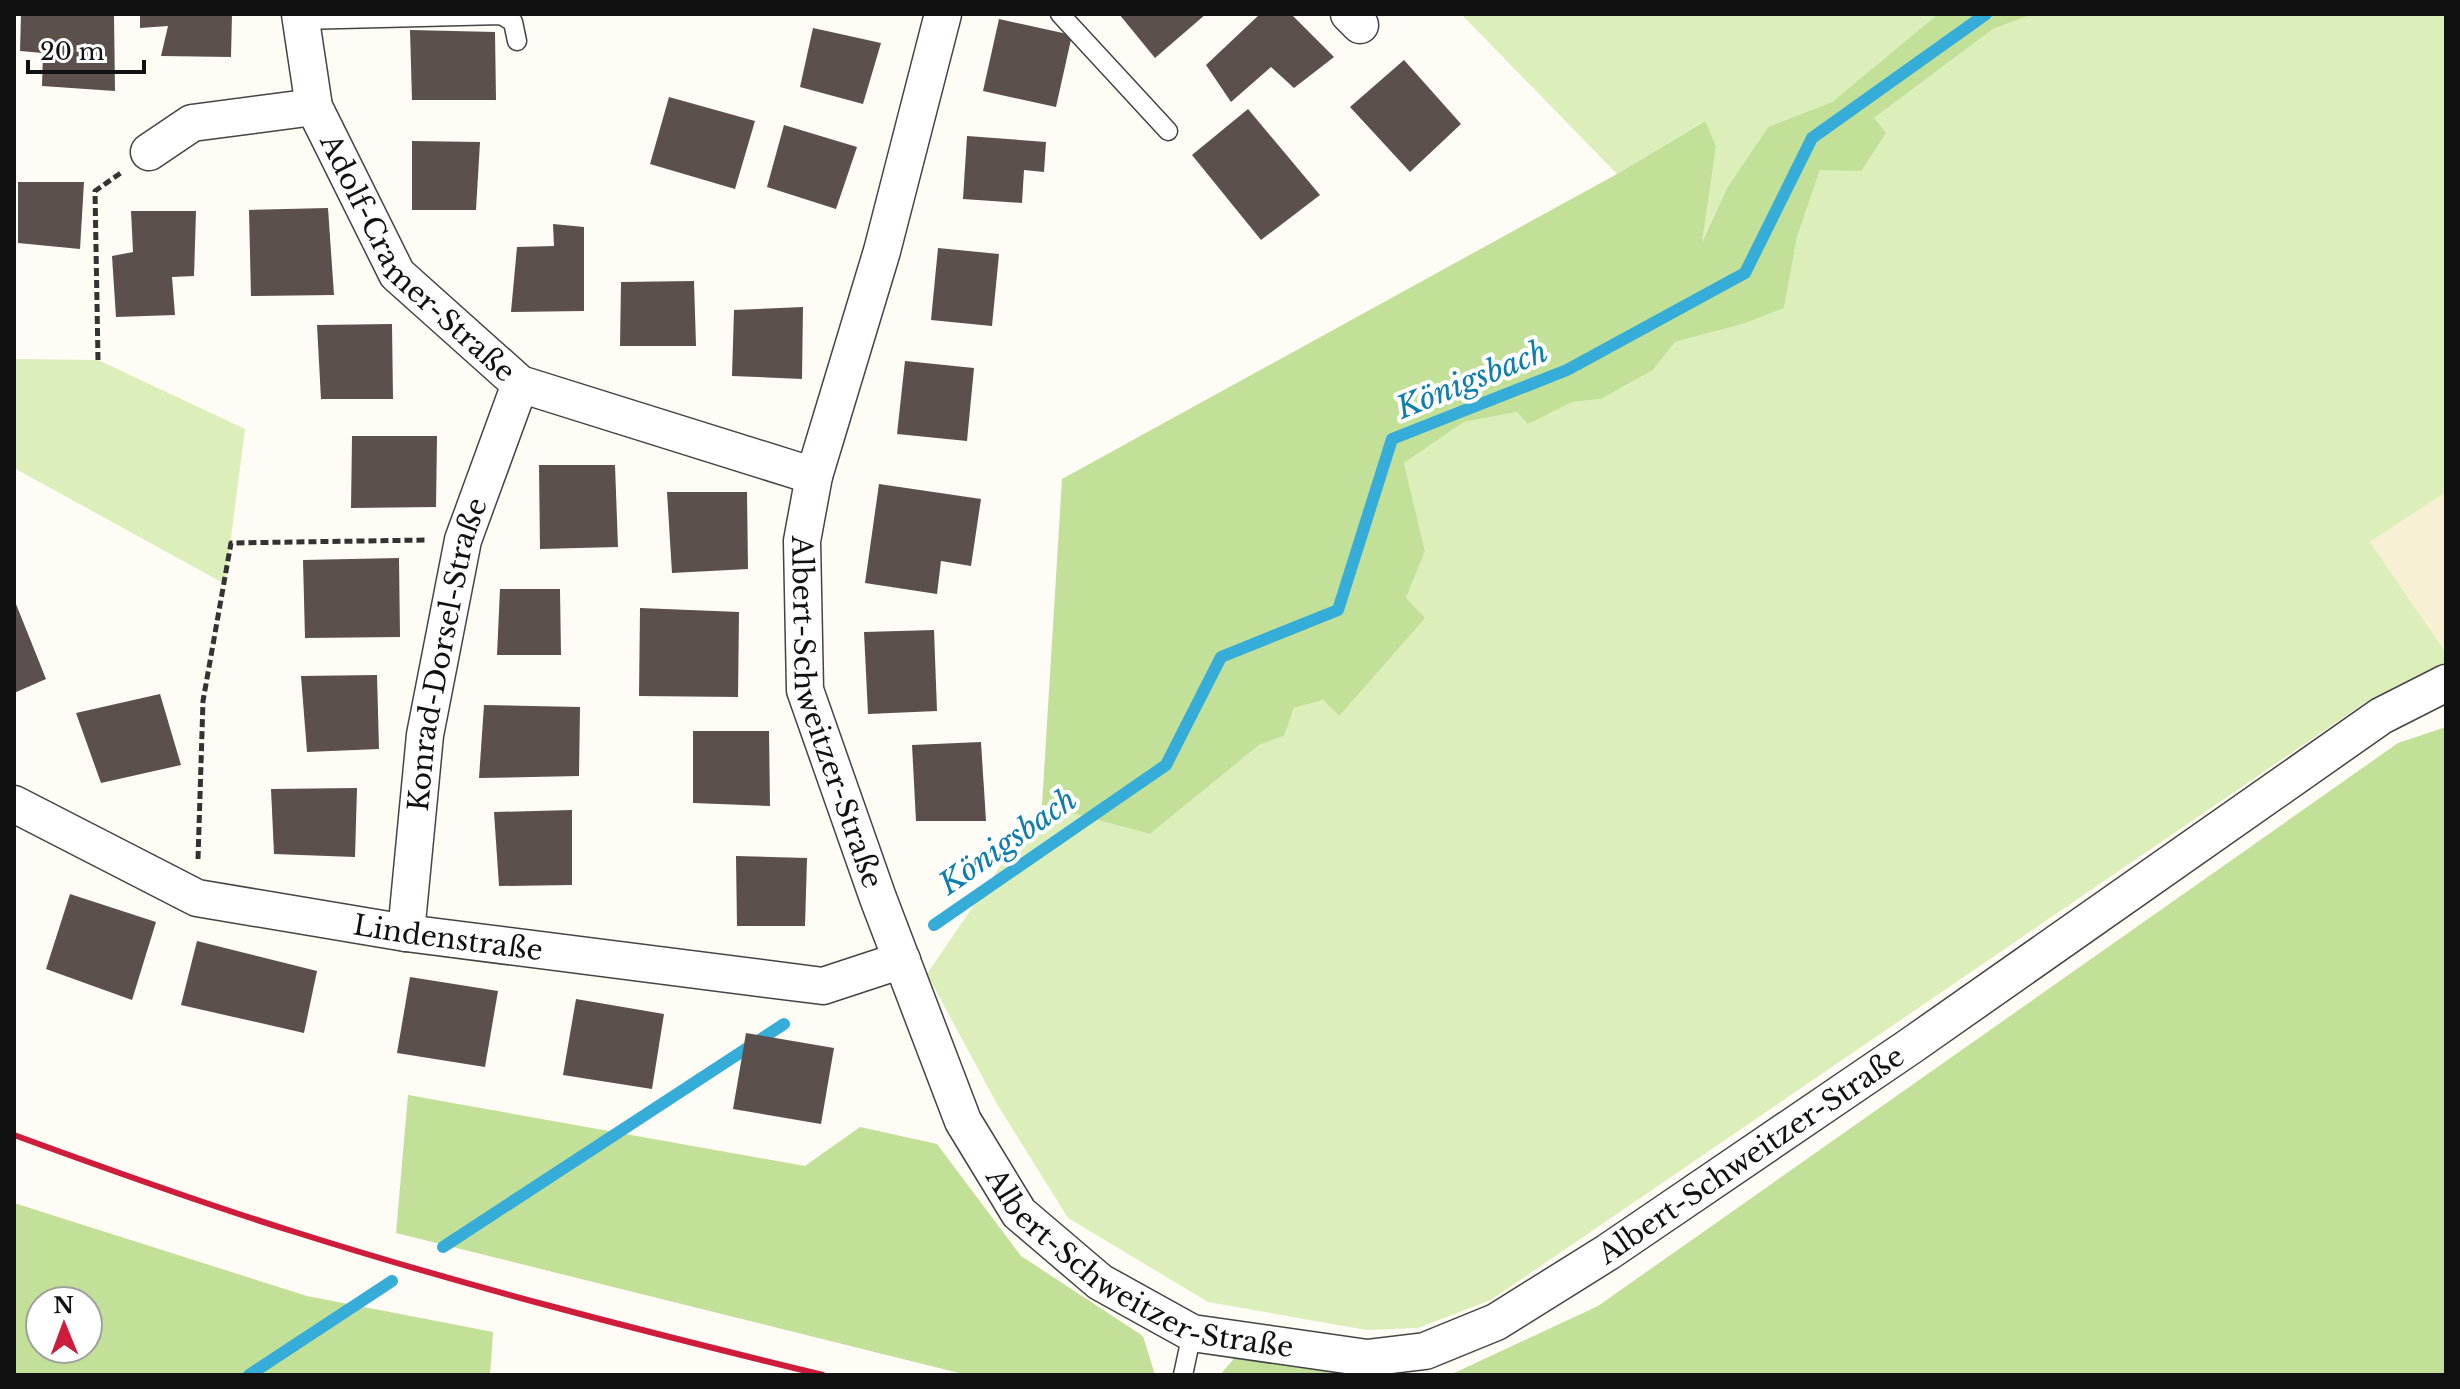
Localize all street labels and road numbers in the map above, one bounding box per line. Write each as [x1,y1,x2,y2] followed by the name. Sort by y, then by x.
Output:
[312,128,522,389] street label: Adolf-Cramer-Straße
[401,493,495,813] street label: Konrad-Dorsel-Straße
[784,534,890,893] street label: Albert-Schweitzer-Straße
[351,907,545,968] street label: Lindenstraße
[1590,1039,1911,1272] street label: Albert-Schweitzer-Straße
[978,1161,1296,1365] street label: Albert-Schweitzer-Straße

